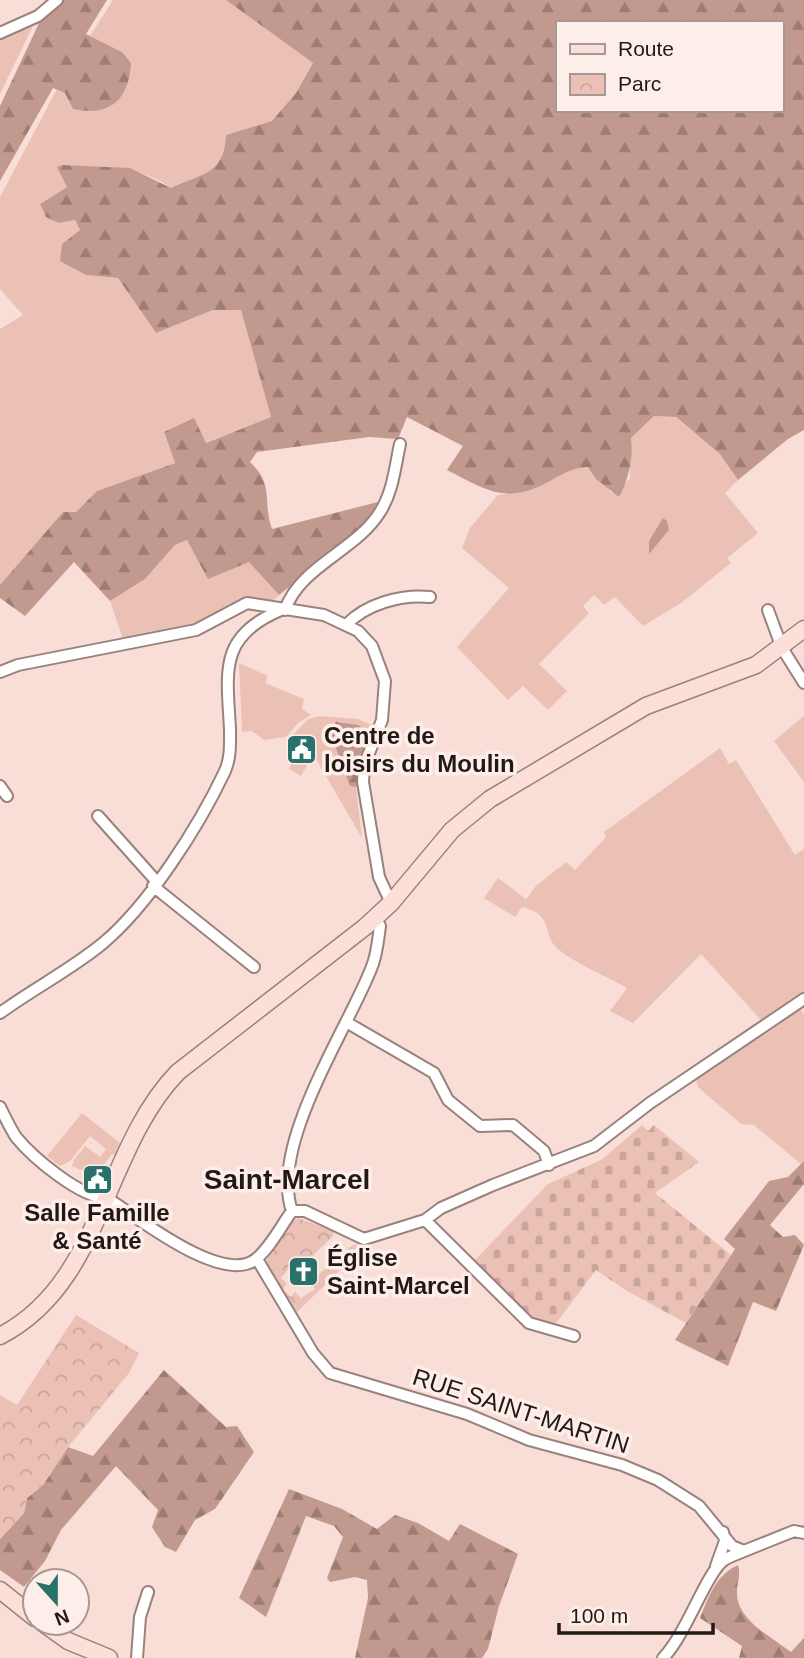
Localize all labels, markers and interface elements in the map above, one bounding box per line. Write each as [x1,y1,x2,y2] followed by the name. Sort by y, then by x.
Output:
[556,21,783,112] legend
[618,37,674,60] text: Route
[618,72,661,95] text: Parc
[324,722,515,777] place label: Centre de loisirs du Moulin
[284,733,318,767] public building icon: Centre de loisirs du Moulin
[80,1162,114,1196] public building icon: Salle Famille & Santé
[204,1164,370,1195] district label: Saint-Marcel
[24,1199,170,1254] place label: Salle Famille & Santé
[327,1244,470,1299] place label: Église Saint-Marcel
[287,1255,321,1289] church icon: Église Saint-Marcel
[409,1363,633,1458] street label: RUE SAINT-MARTIN
[21,1567,91,1637] north arrow
[559,1592,713,1636] scale bar
[570,1604,628,1627] text: 100 m
[52,1605,72,1630] text: N

